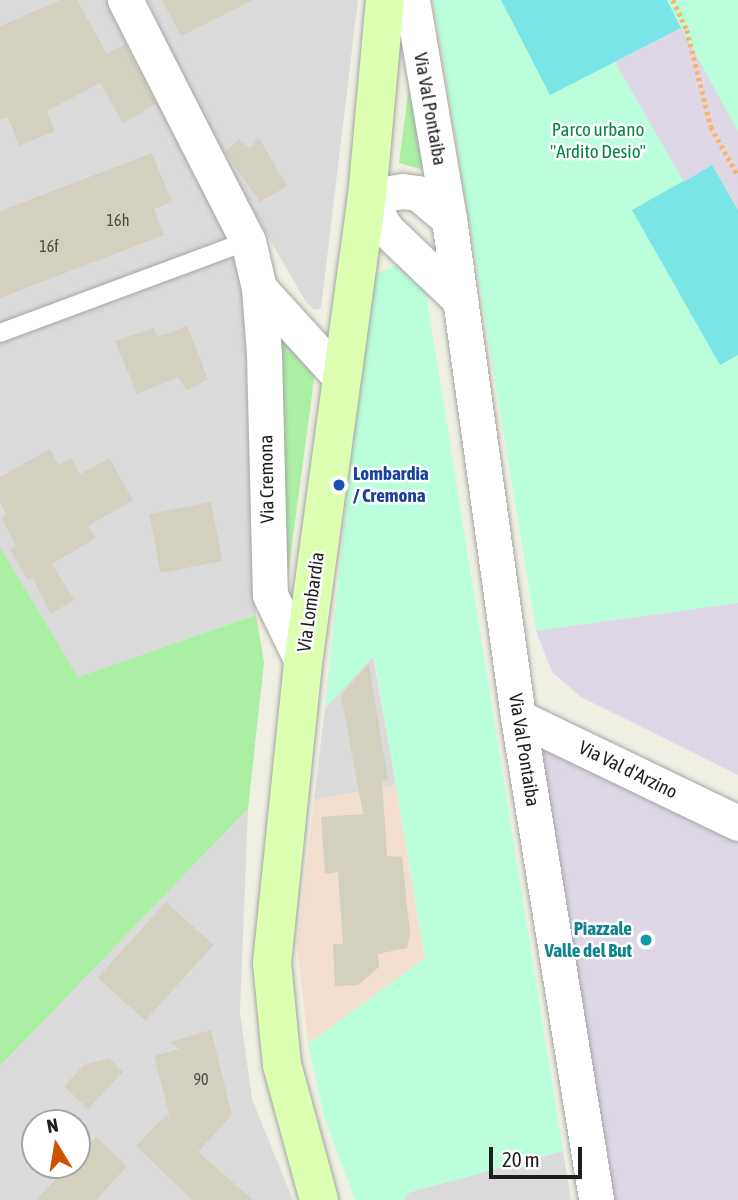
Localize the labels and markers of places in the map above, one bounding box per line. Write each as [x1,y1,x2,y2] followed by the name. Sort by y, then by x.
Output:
[353,463,429,507] place label: Lombardia / Cremona
[331,477,347,493] marker: Lombardia / Cremona
[544,918,632,962] place label: Piazzale Valle del But
[638,932,654,948] marker: Piazzale Valle del But

